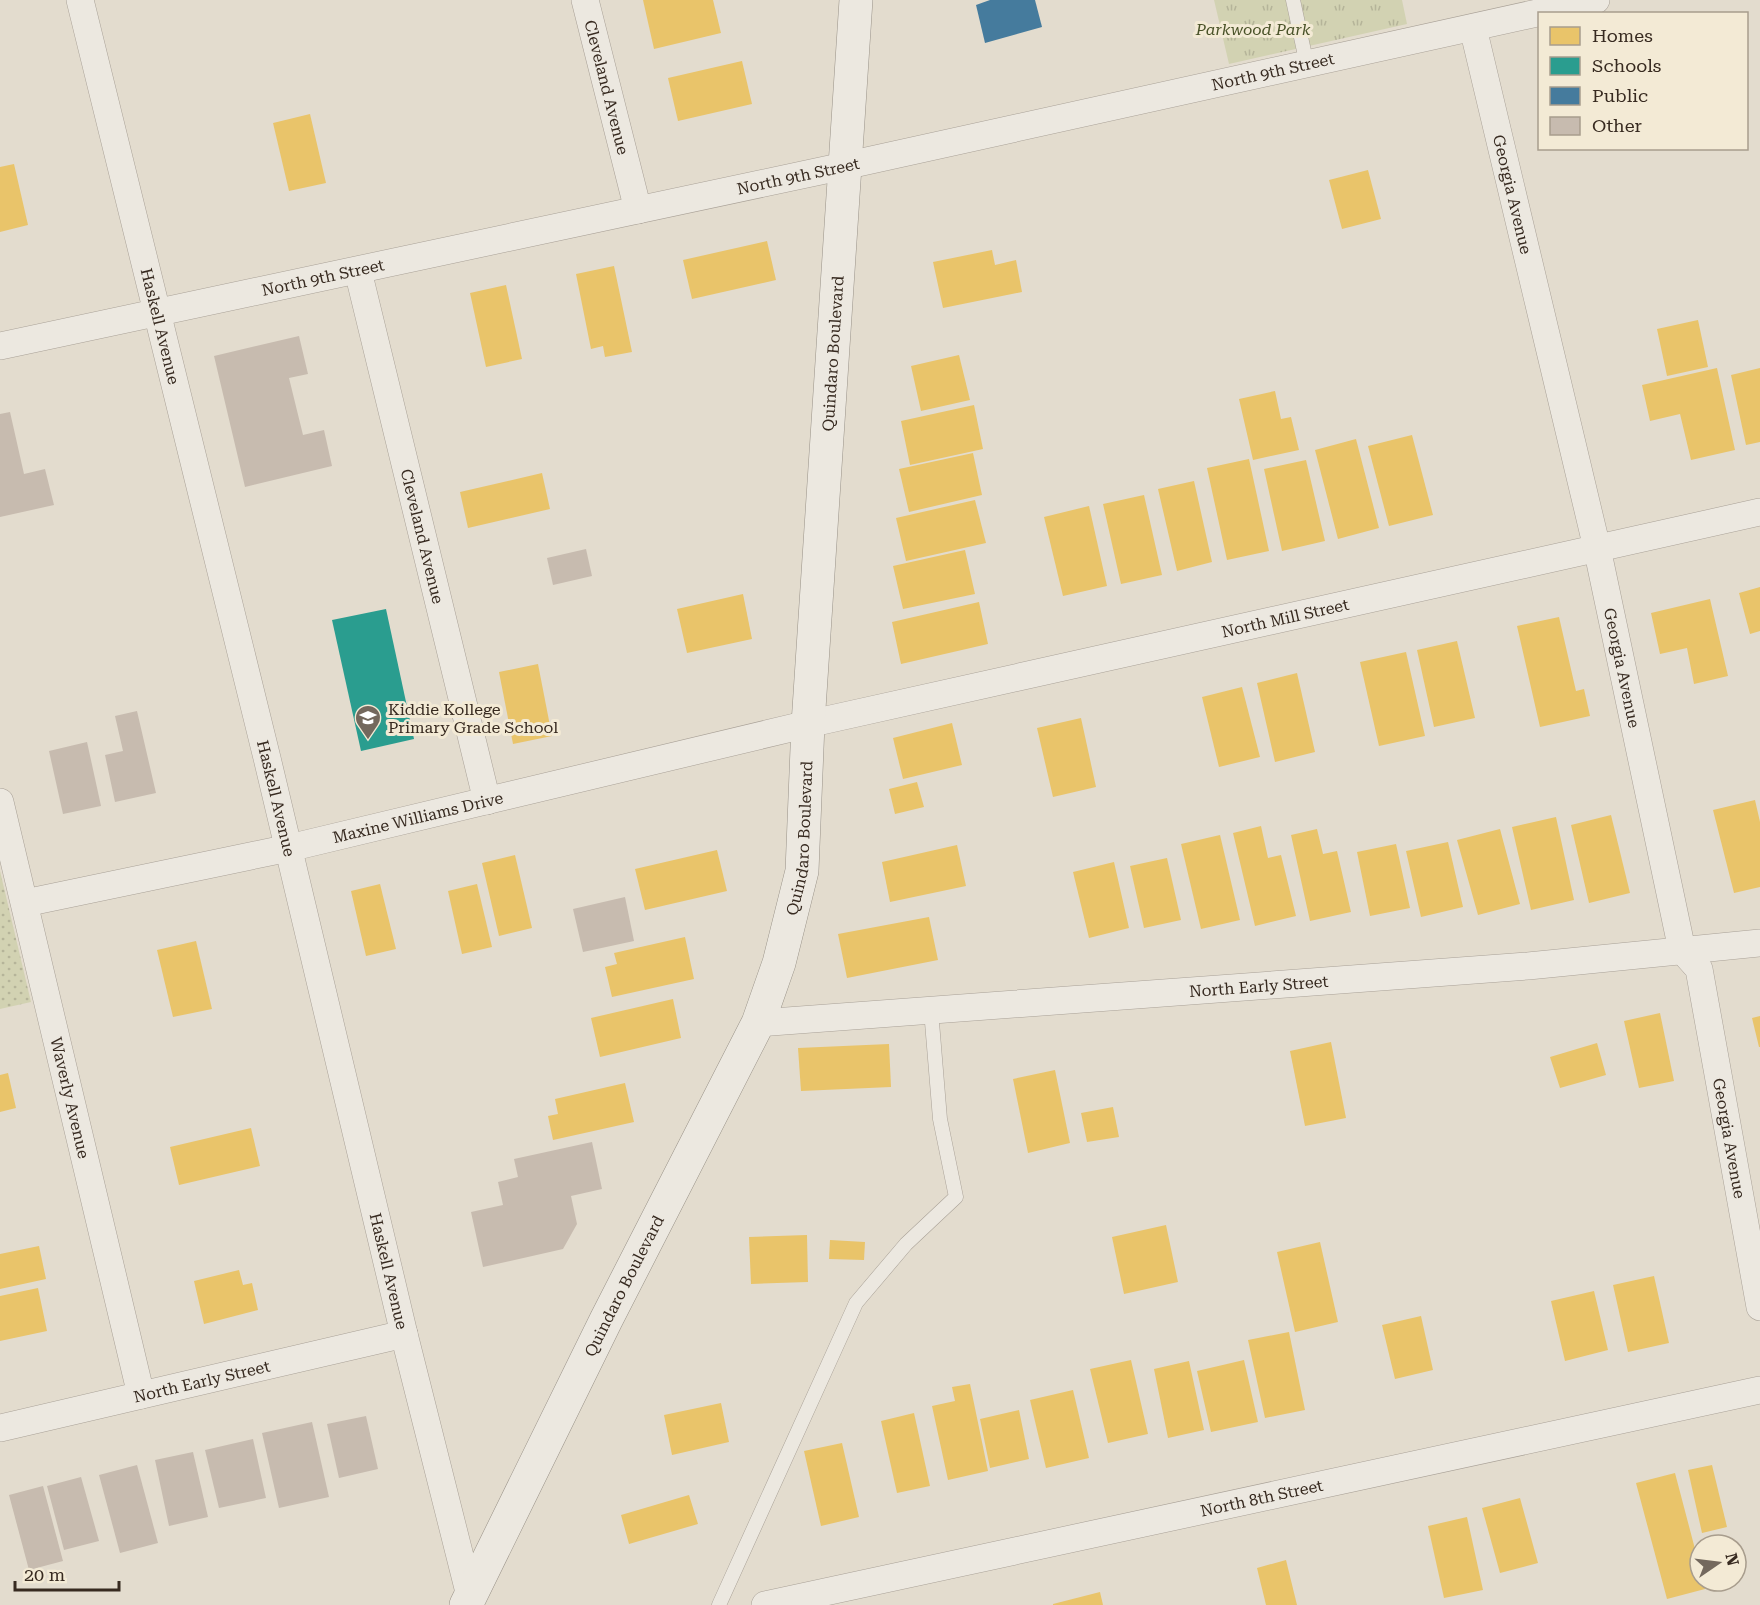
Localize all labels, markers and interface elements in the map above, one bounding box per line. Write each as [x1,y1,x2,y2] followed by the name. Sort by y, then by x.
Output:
[1538,12,1748,150] legend
[581,18,633,157] street label: Cleveland Avenue
[1195,20,1311,39] park label: Parkwood Park
[1592,25,1653,46] text: Homes
[1210,49,1336,94] street label: North 9th Street
[1592,55,1661,76] text: Schools
[1592,85,1648,106] text: Public
[1592,115,1642,136] text: Other
[1489,133,1536,256] street label: Georgia Avenue
[735,153,861,198] street label: North 9th Street
[260,255,386,299] street label: North 9th Street
[137,266,184,387] street label: Haskell Avenue
[818,275,847,432] street label: Quindaro Boulevard
[397,467,448,606] street label: Cleveland Avenue
[1220,594,1351,641] street label: North Mill Street
[1600,606,1644,730] street label: Georgia Avenue
[388,700,558,737] place label: Kiddie Kollege Primary Grade School
[353,703,383,741] school or university icon: Kiddie Kollege Primary Grade School
[253,738,300,859] street label: Haskell Avenue
[782,760,816,917] street label: Quindaro Boulevard
[331,788,505,847] street label: Maxine Williams Drive
[1188,971,1329,1001] street label: North Early Street
[47,1035,94,1161] street label: Waverly Avenue
[1709,1076,1750,1200] street label: Georgia Avenue
[366,1211,412,1331] street label: Haskell Avenue
[580,1212,668,1360] street label: Quindaro Boulevard
[131,1356,272,1406] street label: North Early Street
[1198,1475,1325,1520] street label: North 8th Street
[1688,1533,1748,1593] north arrow
[1721,1551,1743,1568] text: N
[15,1554,118,1592] scale bar
[24,1564,65,1585] text: 20 m

